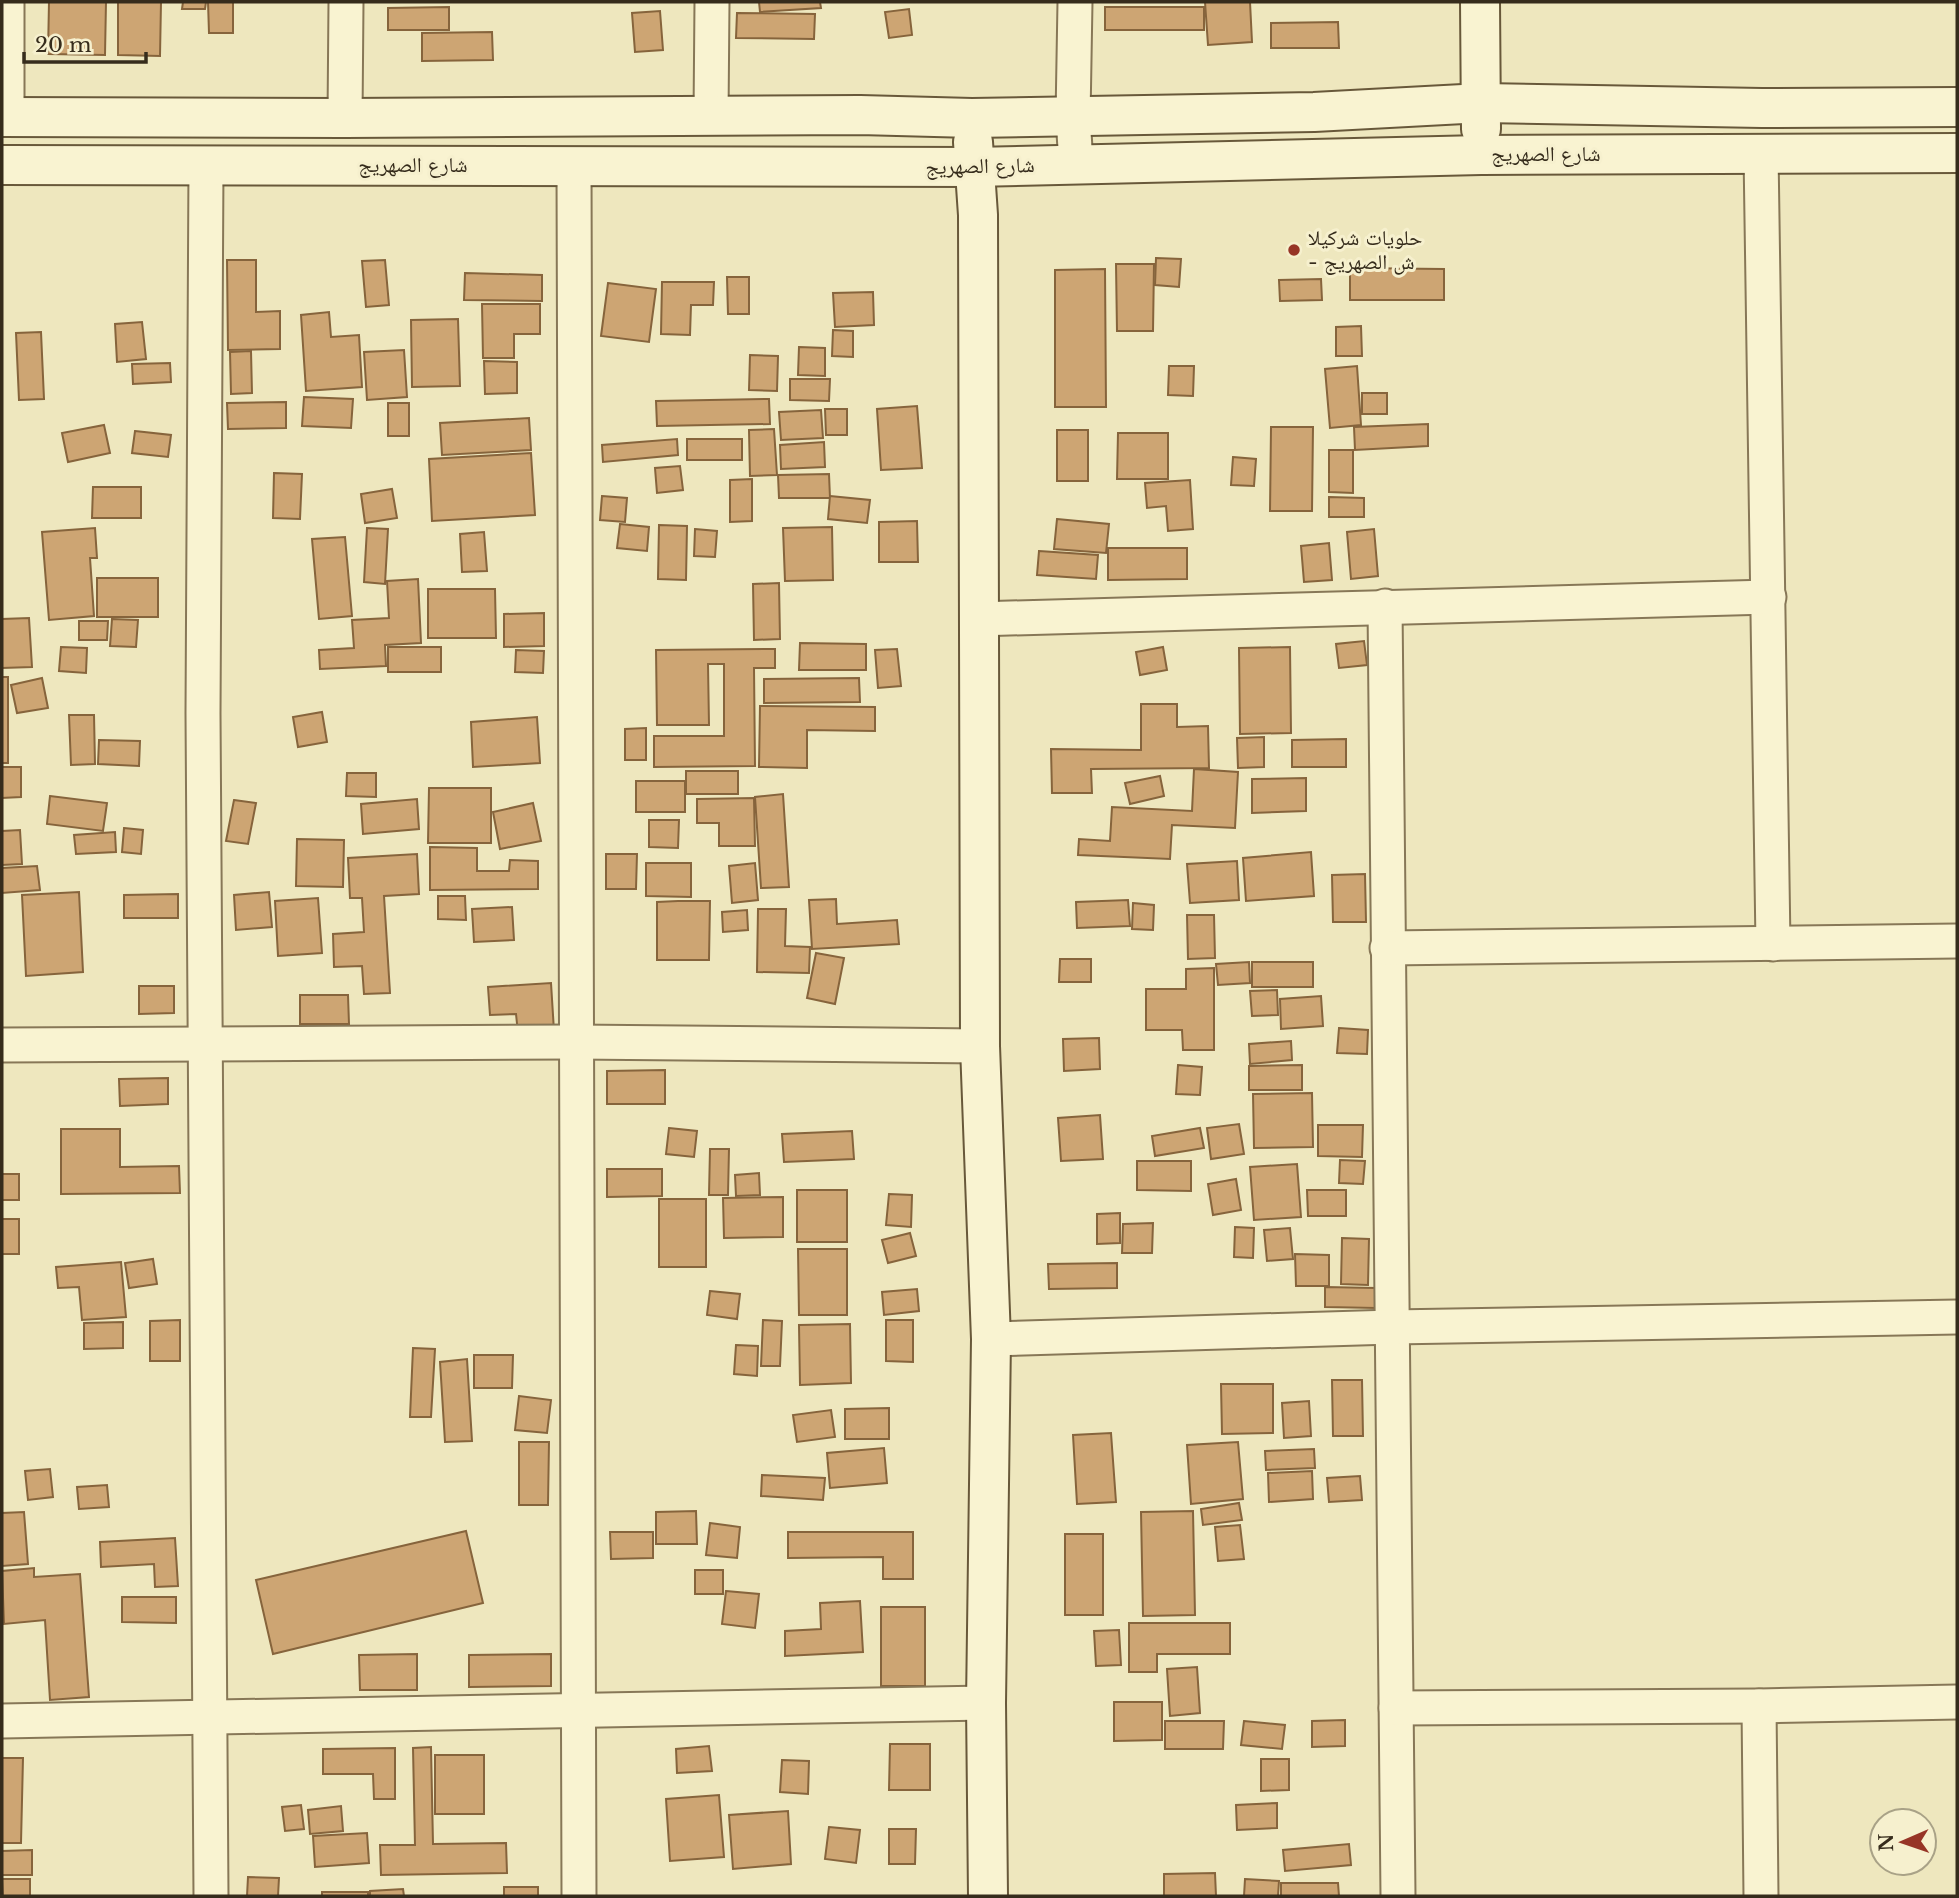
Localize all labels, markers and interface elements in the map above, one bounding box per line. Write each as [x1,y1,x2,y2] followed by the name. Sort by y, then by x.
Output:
[24,21,147,65] scale bar
[35,32,92,58] text: 20 m
[1491,141,1601,167] street label: شارع الصهريج
[358,152,468,178] street label: شارع الصهريج
[925,152,1035,180] street label: شارع الصهريج
[1308,225,1422,275] place label: حلويات شركيلا - ش الصهريج
[1286,242,1302,258] marker: حلويات شركيلا - ش الصهريج
[1868,1807,1938,1877] north arrow
[1875,1833,1898,1852] text: N

